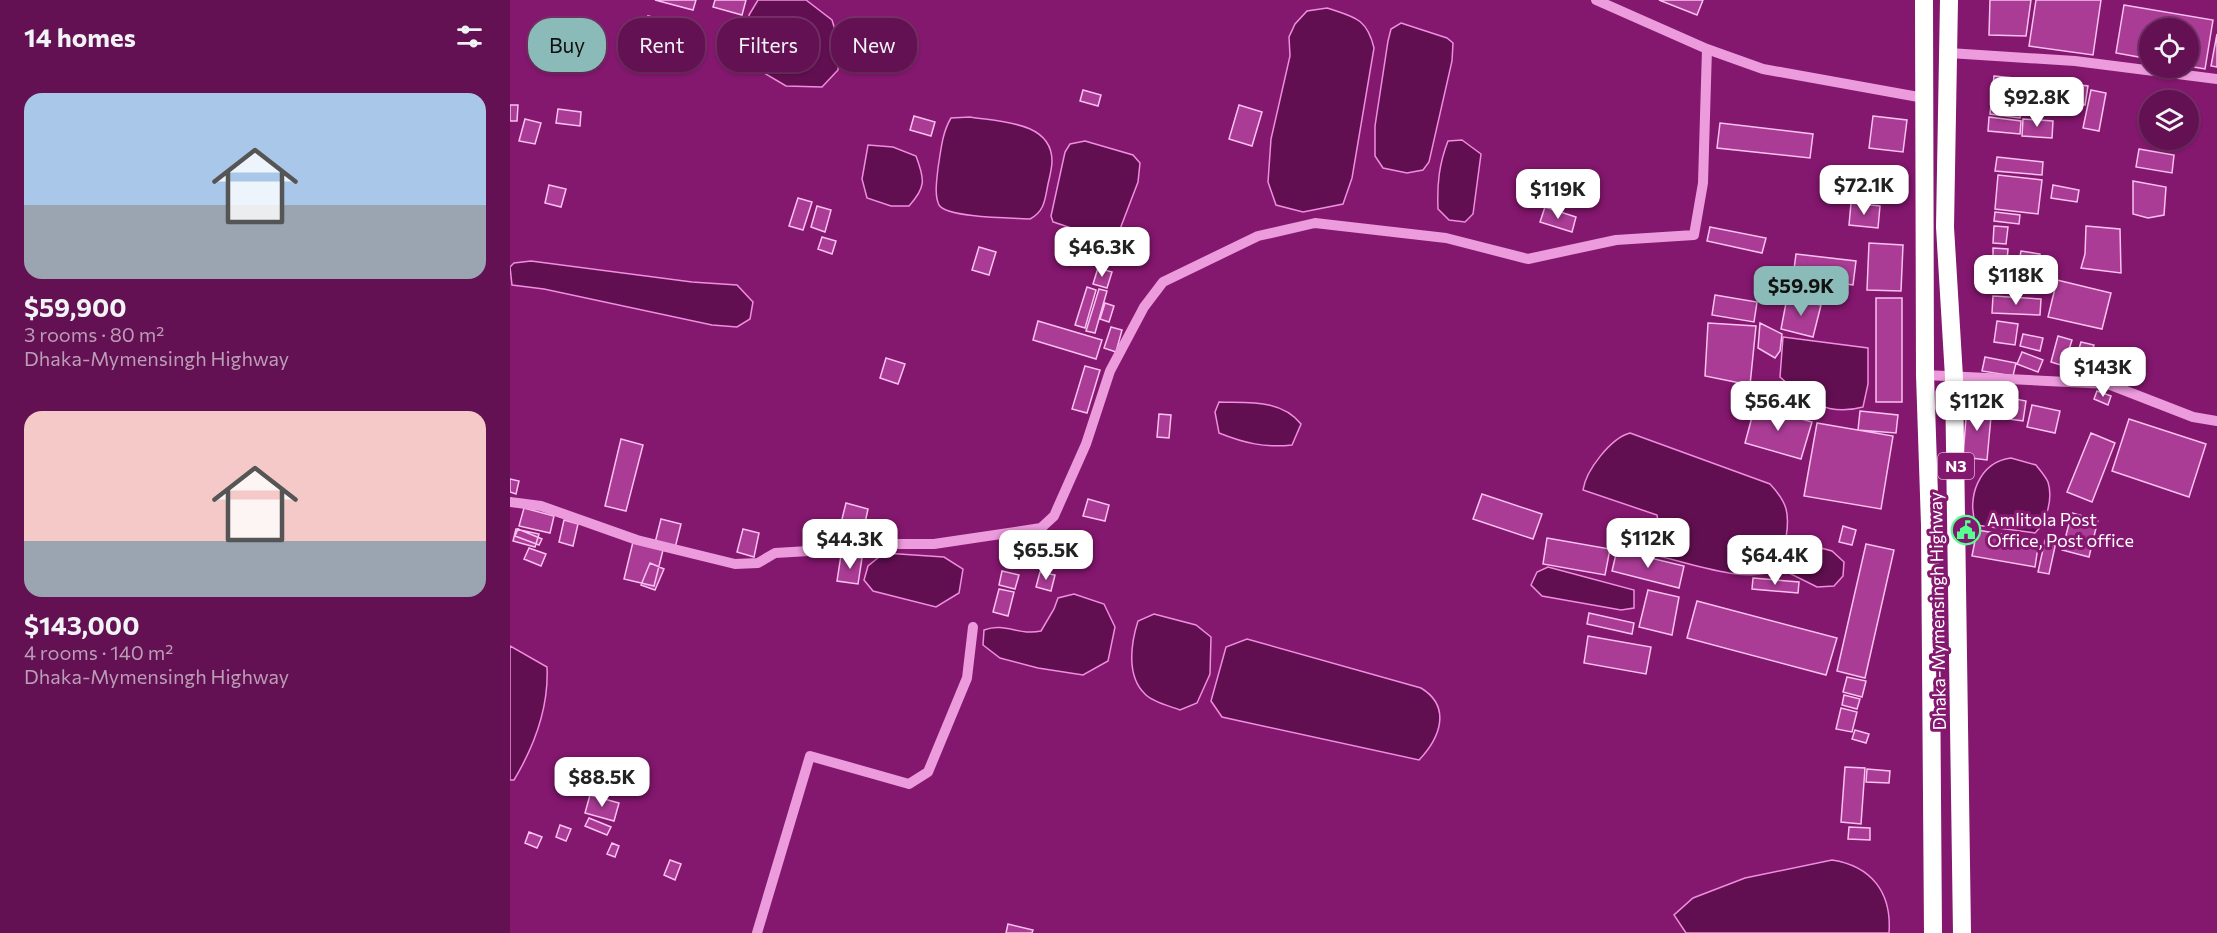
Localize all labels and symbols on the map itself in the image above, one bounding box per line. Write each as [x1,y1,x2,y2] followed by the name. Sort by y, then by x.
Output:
[1988,77,2086,128] pin: $92.8K
[1815,165,1913,216] pin: $72.1K
[1516,169,1600,220] pin: $119K
[1053,227,1151,278] pin: $46.3K
[1974,255,2058,306] pin: $118K
[1752,266,1850,317] pin: $59.9K
[2061,347,2145,398] pin: $143K
[1729,381,1827,432] pin: $56.4K
[1935,381,2019,432] pin: $112K
[1938,453,1974,479] road number: N3
[1924,492,1950,730] street label: Dhaka-Mymensingh Highway
[1987,508,2134,551] place label: Amlitola Post Office, Post office
[1950,514,1982,546] public building icon: Amlitola Post Office, Post office
[1606,518,1690,569] pin: $112K
[801,519,899,570] pin: $44.3K
[997,530,1095,581] pin: $65.5K
[1726,535,1824,586] pin: $64.4K
[553,757,651,808] pin: $88.5K

